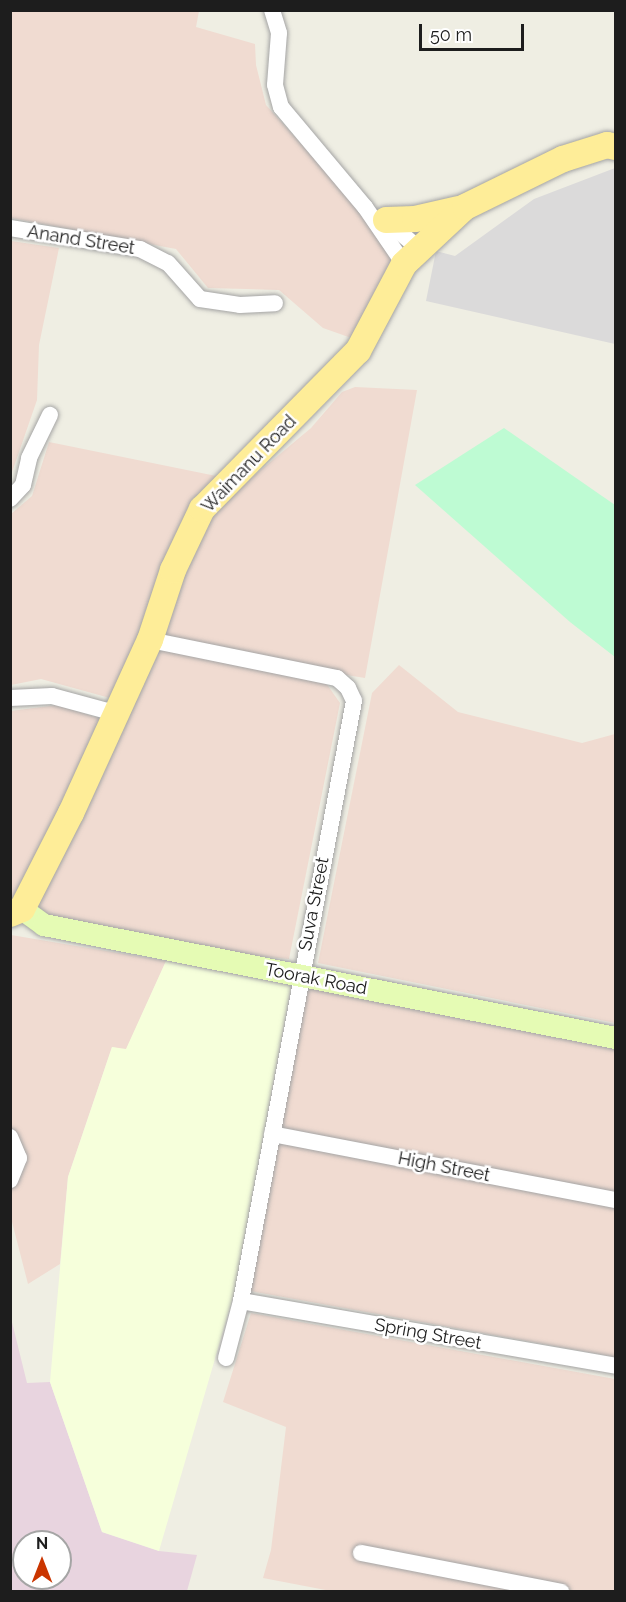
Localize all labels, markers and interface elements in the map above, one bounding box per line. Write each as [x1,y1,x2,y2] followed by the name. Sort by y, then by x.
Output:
[422,12,527,50] scale bar
[430,24,472,45] text: 50 m
[26,221,136,259] street label: Anand Street
[197,411,301,517] street label: Waimanu Road
[294,855,334,953] street label: Suva Street
[263,958,369,1000] street label: Toorak Road
[396,1147,492,1187] street label: High Street
[373,1314,483,1354] street label: Spring Street
[12,1530,72,1590] north arrow
[36,1534,48,1553] text: N

